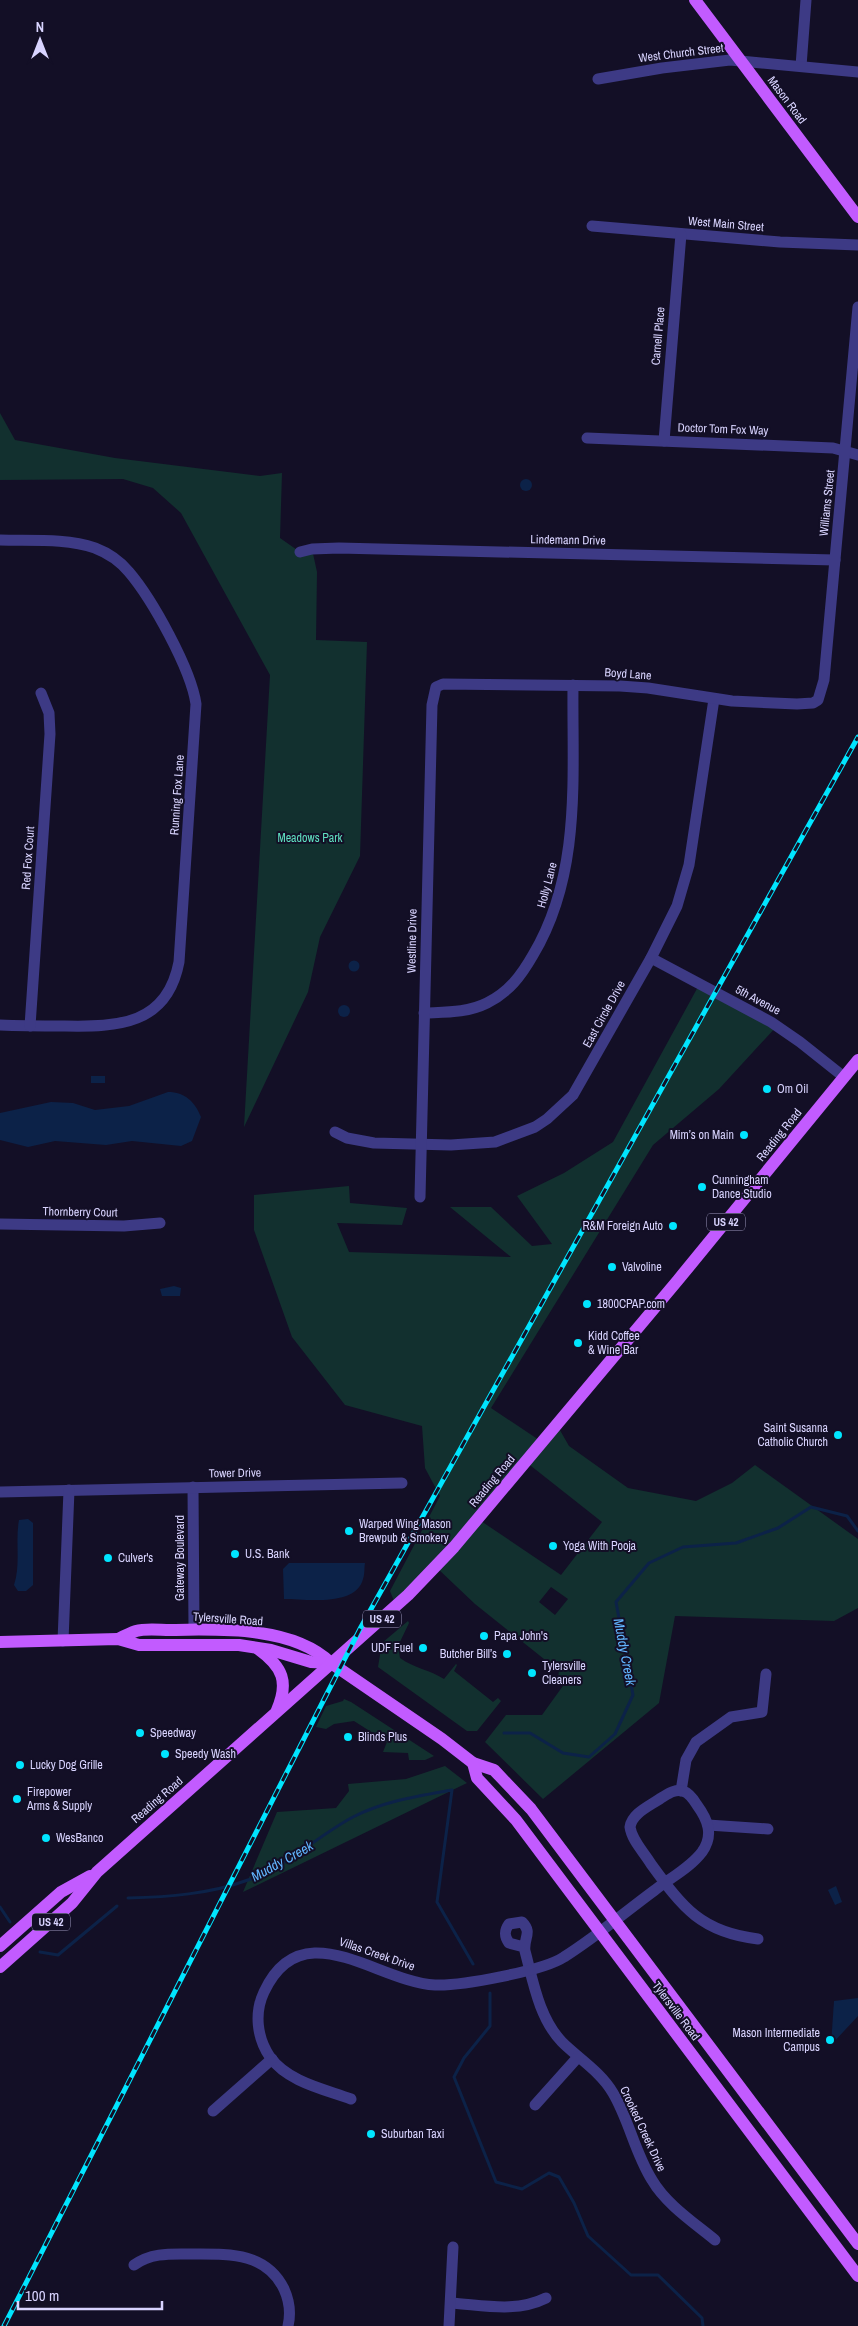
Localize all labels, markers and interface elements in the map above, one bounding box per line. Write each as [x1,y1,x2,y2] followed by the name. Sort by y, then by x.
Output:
[15,15,65,65] north arrow
[36,18,44,36] text: N
[637,40,725,66] street label: West Church Street
[764,73,810,127] street label: Mason Road
[688,213,765,235] street label: West Main Street
[647,306,669,366] street label: Carnell Place
[677,419,769,439] street label: Doctor Tom Fox Way
[816,469,838,537] street label: Williams Street
[530,531,606,549] street label: Lindemann Drive
[604,664,652,684] street label: Boyd Lane
[166,754,188,836] street label: Running Fox Lane
[18,826,38,890] street label: Red Fox Court
[277,830,343,846] park label: Meadows Park
[533,860,561,910] street label: Holly Lane
[403,909,421,973] street label: Westline Drive
[579,978,629,1050] street label: East Circle Drive
[733,981,783,1019] street label: 5th Avenue
[777,1081,808,1097] place label: Om Oil
[761,1083,773,1095] marker: Om Oil
[753,1105,805,1165] street label: Reading Road
[670,1127,734,1143] place label: Mim’s on Main
[738,1129,750,1141] marker: Mim’s on Main
[712,1172,772,1202] place label: Cunningham Dance Studio
[696,1181,708,1193] marker: Cunningham Dance Studio
[42,1203,118,1221] street label: Thornberry Court
[707,1214,745,1230] road number: US 42
[583,1218,663,1234] place label: R&M Foreign Auto
[667,1220,679,1232] marker: R&M Foreign Auto
[622,1259,662,1275] place label: Valvoline
[606,1261,618,1273] marker: Valvoline
[597,1296,665,1312] place label: 1800CPAP.com
[581,1298,593,1310] marker: 1800CPAP.com
[588,1328,640,1358] place label: Kidd Coffee & Wine Bar
[572,1337,584,1349] marker: Kidd Coffee & Wine Bar
[757,1420,829,1450] place label: Saint Susanna Catholic Church
[832,1429,844,1441] marker: Saint Susanna Catholic Church
[465,1452,519,1510] street label: Reading Road
[209,1465,261,1481] street label: Tower Drive
[172,1515,188,1601] street label: Gateway Boulevard
[359,1516,451,1546] place label: Warped Wing Mason Brewpub & Smokery
[343,1525,355,1537] marker: Warped Wing Mason Brewpub & Smokery
[563,1538,637,1554] place label: Yoga With Pooja
[547,1540,559,1552] marker: Yoga With Pooja
[245,1546,289,1562] place label: U.S. Bank
[229,1548,241,1560] marker: U.S. Bank
[118,1550,153,1566] place label: Culver's
[102,1552,114,1564] marker: Culver's
[193,1609,263,1629] street label: Tylersville Road
[363,1610,401,1628] road number: US 42
[610,1617,641,1688] water label: Muddy Creek
[494,1628,548,1644] place label: Papa John's
[478,1630,490,1642] marker: Papa John's
[371,1640,413,1656] place label: UDF Fuel
[417,1642,429,1654] marker: UDF Fuel
[440,1646,497,1662] place label: Butcher Bill’s
[501,1648,513,1660] marker: Butcher Bill’s
[542,1658,586,1688] place label: Tylersville Cleaners
[526,1667,538,1679] marker: Tylersville Cleaners
[150,1725,196,1741] place label: Speedway
[134,1727,146,1739] marker: Speedway
[358,1729,407,1745] place label: Blinds Plus
[342,1731,354,1743] marker: Blinds Plus
[175,1746,236,1762] place label: Speedy Wash
[159,1748,171,1760] marker: Speedy Wash
[30,1757,103,1773] place label: Lucky Dog Grille
[14,1759,26,1771] marker: Lucky Dog Grille
[128,1773,186,1827] street label: Reading Road
[26,1784,92,1814] place label: Firepower Arms & Supply
[11,1793,23,1805] marker: Firepower Arms & Supply
[56,1830,103,1846] place label: WesBanco
[40,1832,52,1844] marker: WesBanco
[248,1836,317,1885] water label: Muddy Creek
[32,1914,70,1930] road number: US 42
[337,1934,417,1974] street label: Villas Creek Drive
[649,1978,703,2044] street label: Tylersville Road
[732,2025,820,2055] place label: Mason Intermediate Campus
[824,2034,836,2046] marker: Mason Intermediate Campus
[616,2084,670,2174] street label: Crooked Creek Drive
[381,2126,444,2142] place label: Suburban Taxi
[365,2128,377,2140] marker: Suburban Taxi
[18,2278,161,2310] scale bar
[25,2285,59,2306] text: 100 m

